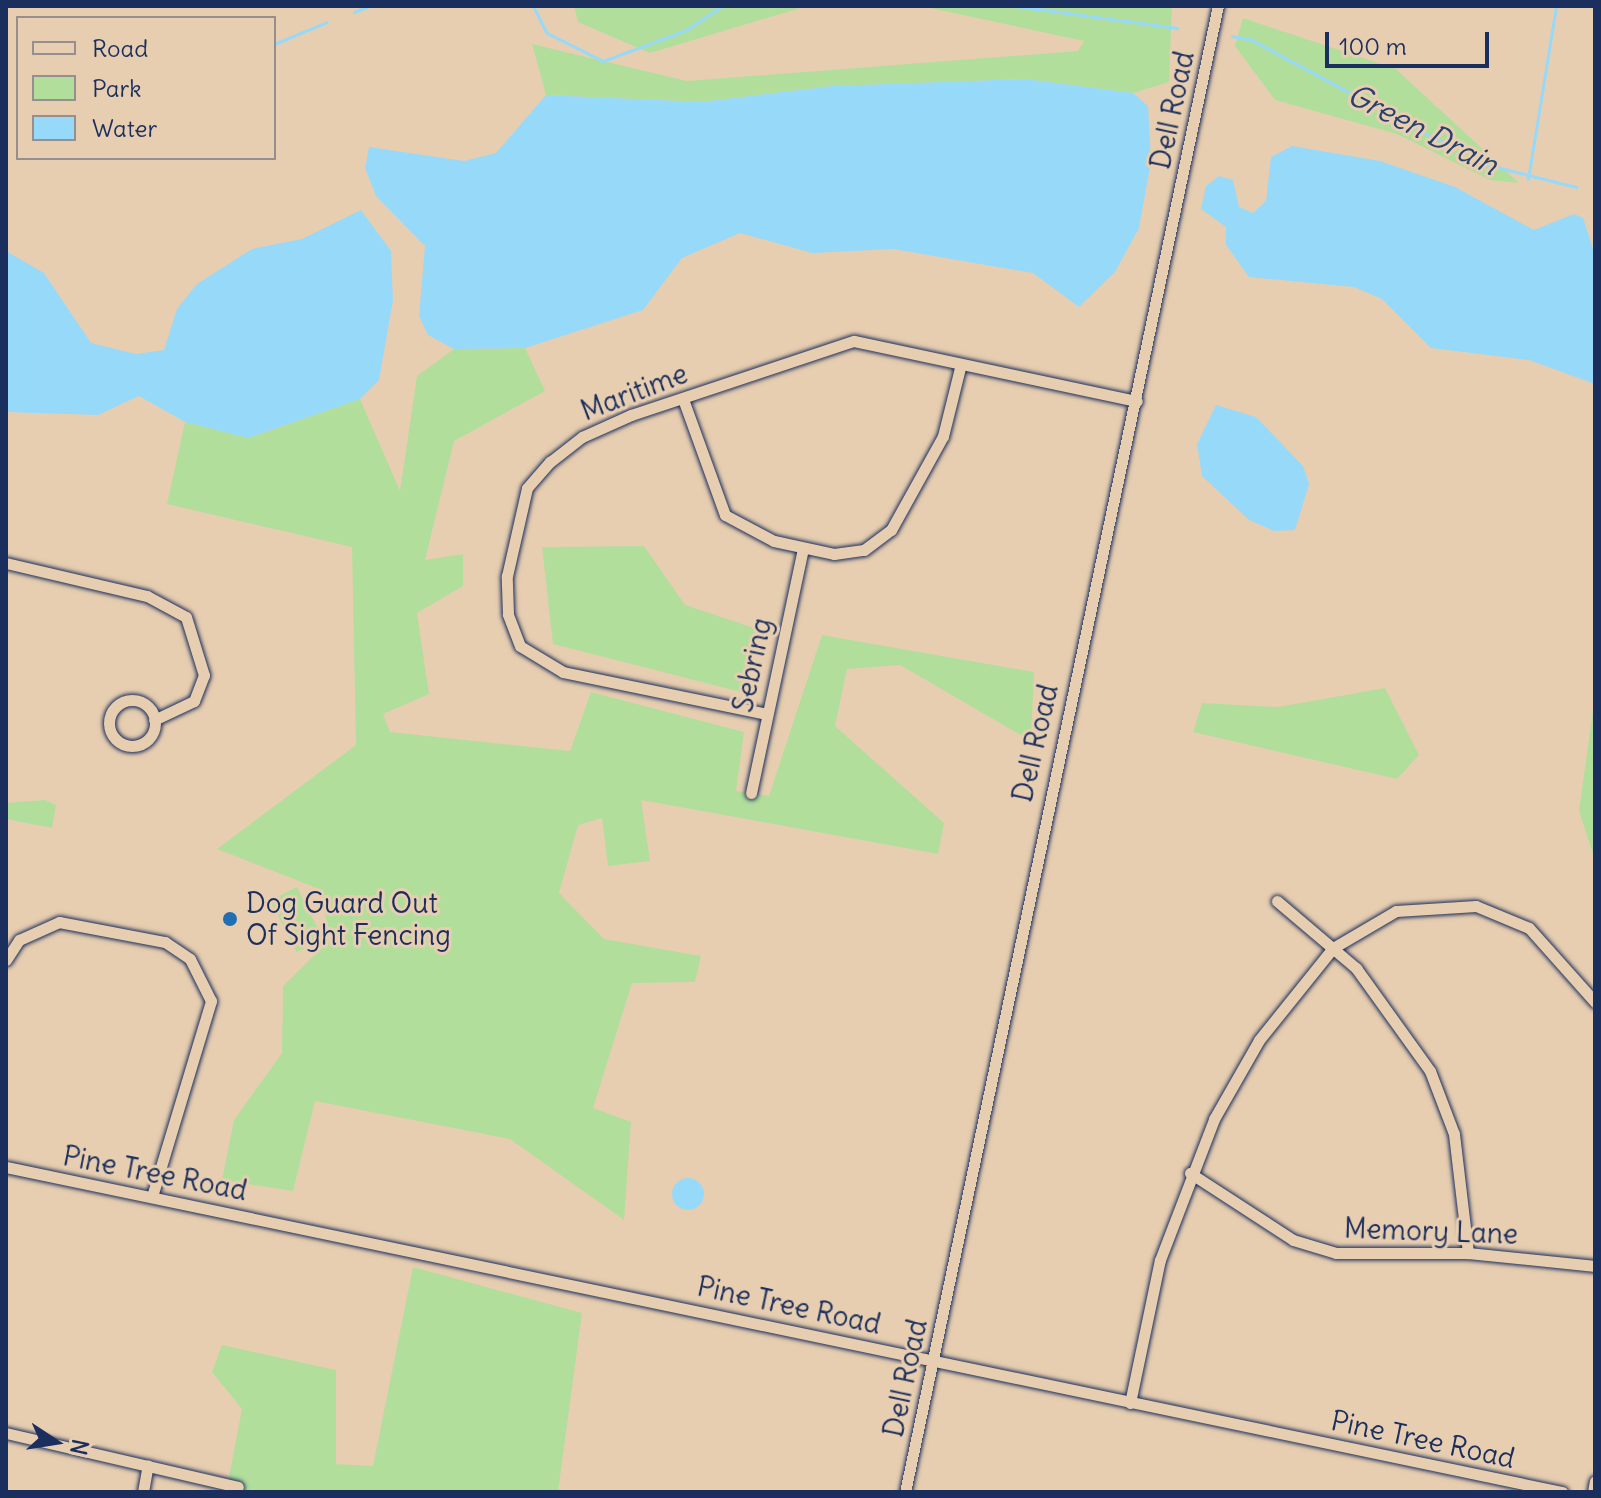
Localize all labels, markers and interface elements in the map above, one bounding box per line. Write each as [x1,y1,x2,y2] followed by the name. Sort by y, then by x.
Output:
[16,16,276,160] legend
[1329,16,1493,66] scale bar
[1339,31,1407,61] text: 100 m
[92,33,148,63] text: Road
[1143,48,1201,172] street label: Dell Road
[92,73,142,103] text: Park
[1342,76,1504,182] water label: Green Drain
[92,113,157,143] text: Water
[576,356,692,428] street label: Maritime
[726,615,778,715] street label: Sebring
[1005,681,1065,805] street label: Dell Road
[246,886,451,952] place label: Dog Guard Out Of Sight Fencing
[221,910,239,928] marker: Dog Guard Out Of Sight Fencing
[60,1139,250,1207] street label: Pine Tree Road
[1343,1211,1519,1251] street label: Memory Lane
[694,1269,884,1341] street label: Pine Tree Road
[876,1316,934,1440] street label: Dell Road
[16,1402,96,1482] north arrow
[1328,1403,1518,1475] street label: Pine Tree Road
[64,1437,95,1457] text: N

